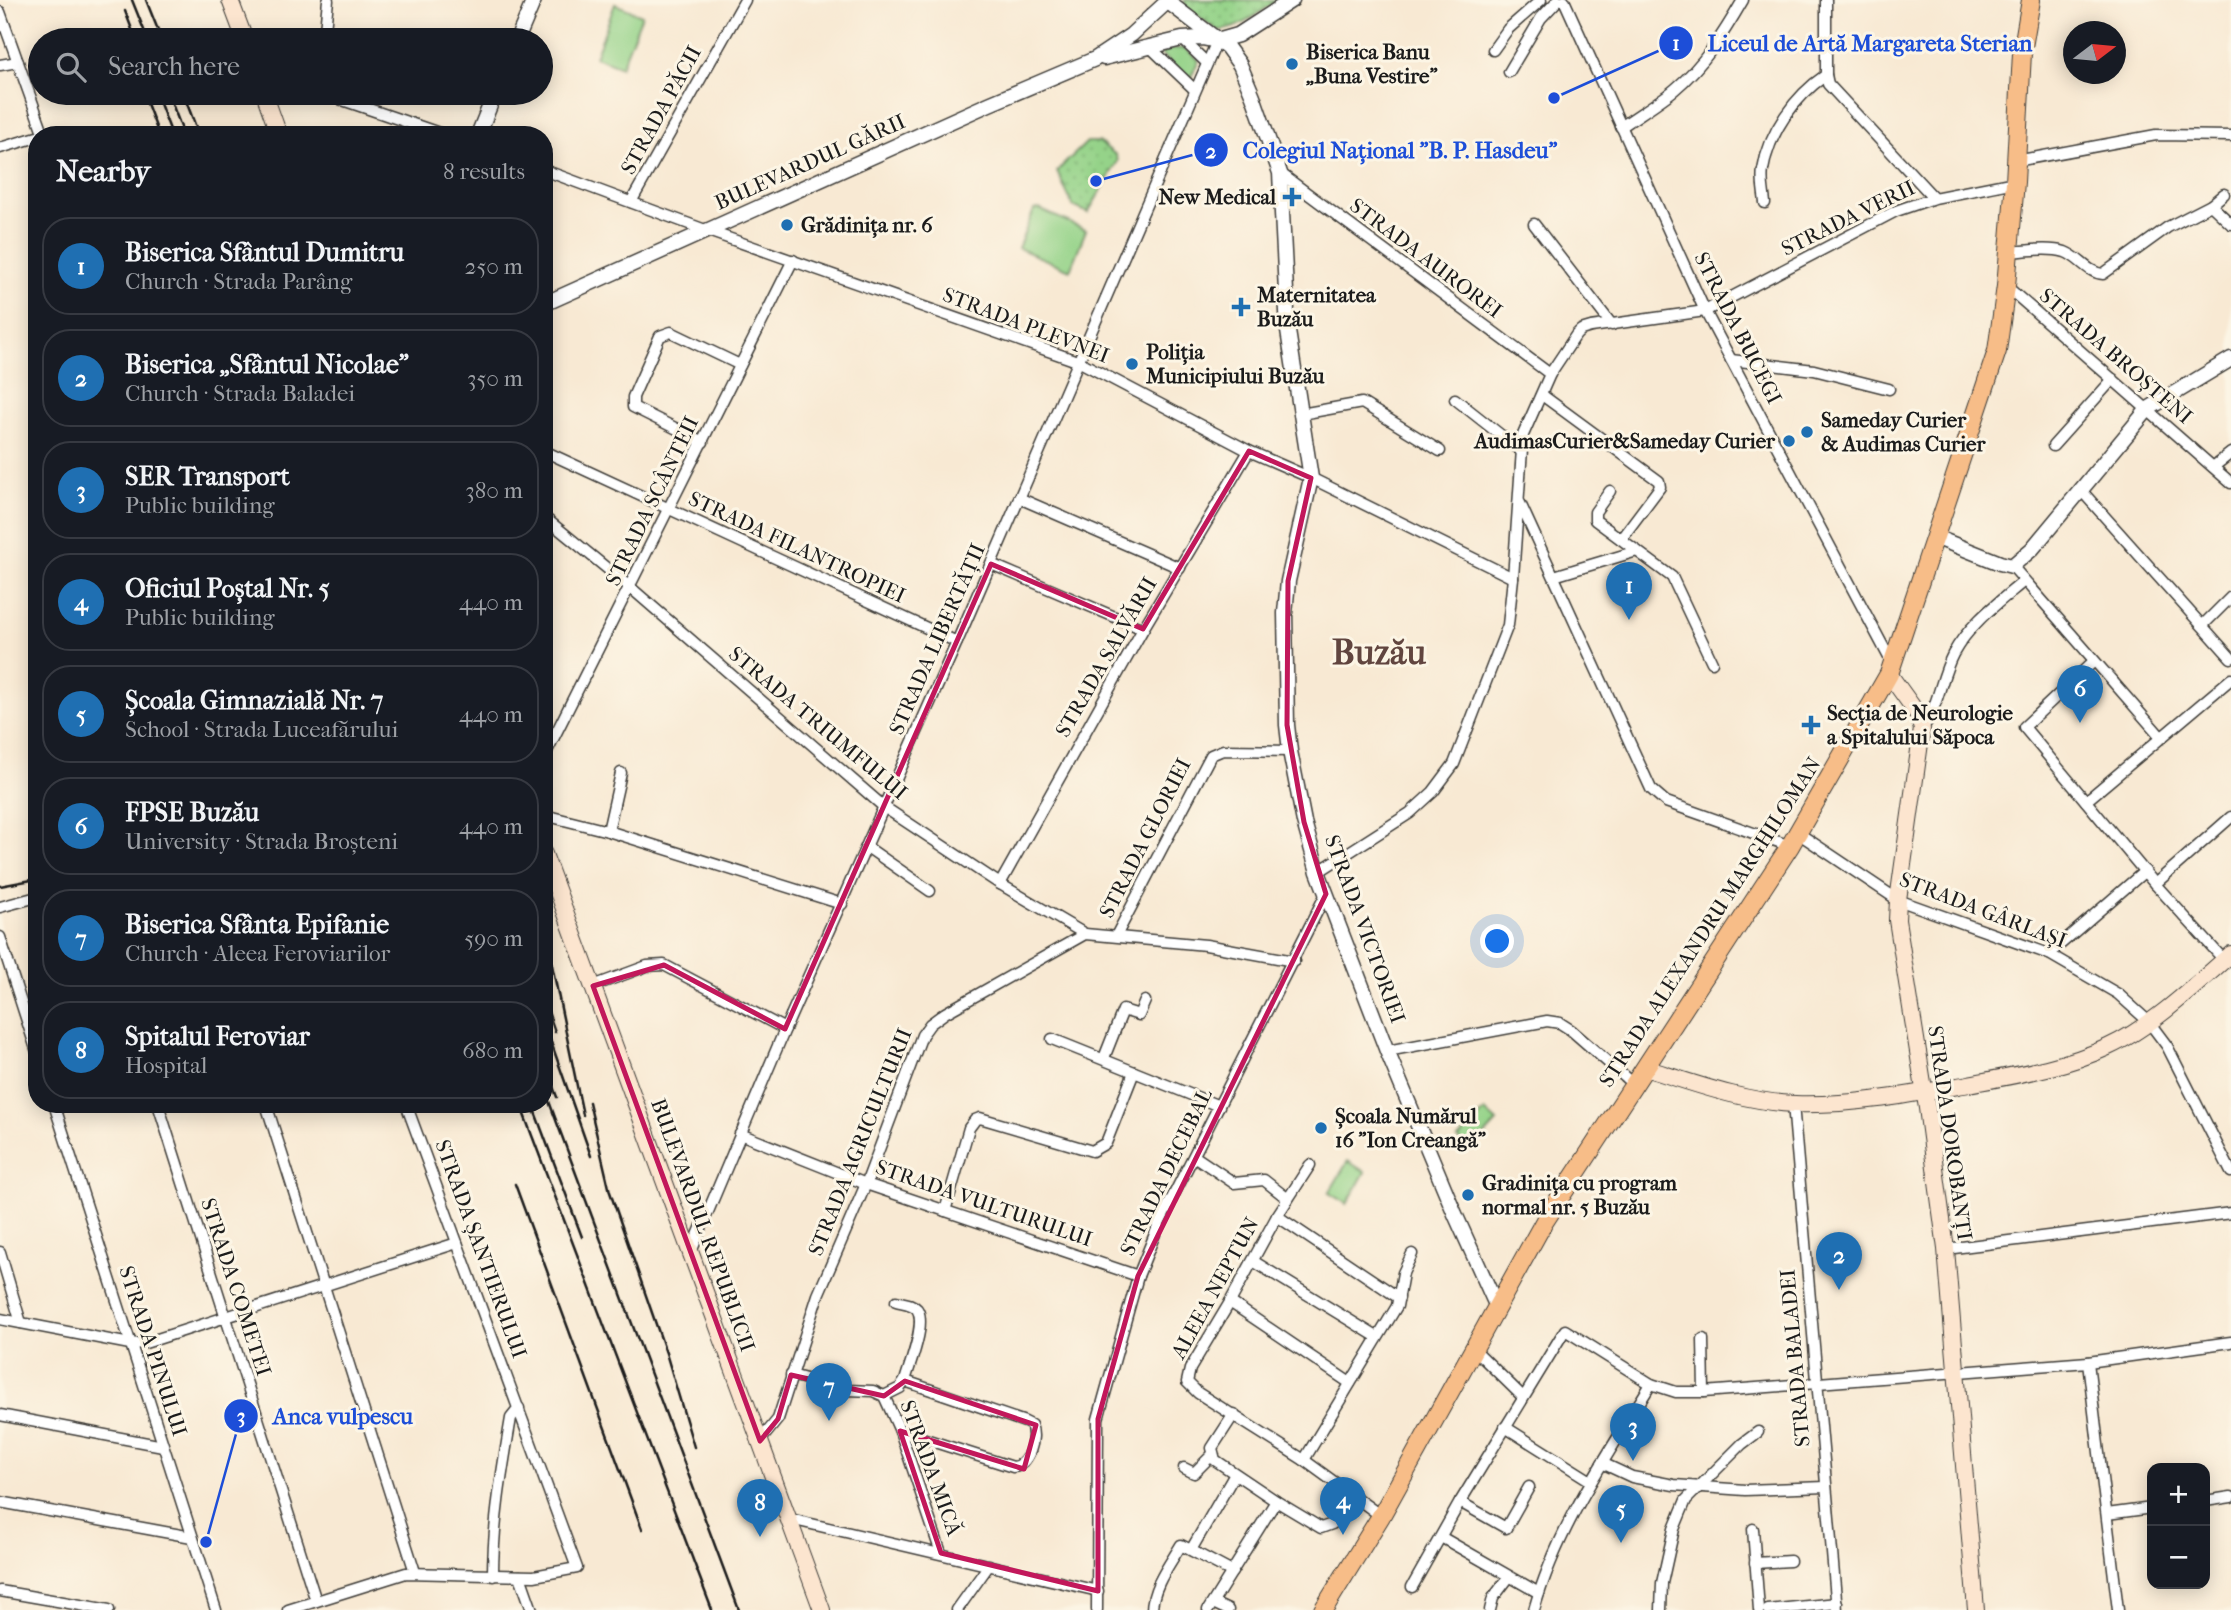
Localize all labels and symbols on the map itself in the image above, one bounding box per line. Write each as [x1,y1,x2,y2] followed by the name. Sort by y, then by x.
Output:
[1659,21,2047,65] callout: Liceul de Artă Margareta Sterian
[2063,21,2126,84] north arrow
[1708,30,2033,57] text: Liceul de Artă Margareta Sterian
[1672,31,1680,55] text: 1
[1305,40,1438,88] place label: Biserica Banu „Buna Vestire”
[616,42,706,178] street label: STRADA PĂCII
[1284,56,1300,72] marker: Biserica Banu „Buna Vestire”
[711,109,909,215] street label: BULEVARDUL GĂRII
[1194,128,1572,172] callout: Colegiul Național "B. P. Hasdeu"
[1242,137,1558,165] text: Colegiul Național "B. P. Hasdeu"
[1206,139,1217,163] text: 2
[1777,175,1919,261] street label: STRADA VERII
[1158,185,1276,209] place label: New Medical
[1282,187,1302,207] marker: New Medical
[1345,193,1507,323] street label: STRADA AUROREI
[801,213,933,238] place label: Grădinița nr. 6
[779,217,795,233] marker: Grădinița nr. 6
[1689,248,1787,408] street label: STRADA BUCEGI
[939,282,1113,368] street label: STRADA PLEVNEI
[1256,283,1377,331] place label: Maternitatea Buzău
[2034,283,2197,430] street label: STRADA BROȘTENI
[1231,297,1251,317] marker: Maternitatea Buzău
[1145,340,1325,388] place label: Poliția Municipiului Buzău
[1124,356,1140,372] marker: Poliția Municipiului Buzău
[1821,408,1986,456] place label: Sameday Curier & Audimas Curier
[601,412,703,590] street label: STRADA SCÂNTEII
[1799,424,1815,440] marker: Sameday Curier & Audimas Curier
[1473,429,1776,453] place label: AudimasCurier&Sameday Curier
[1781,433,1797,449] marker: AudimasCurier&Sameday Curier
[685,486,909,608] street label: STRADA FILANTROPIEI
[884,540,990,738] street label: STRADA LIBERTĂȚII
[1606,562,1652,620] pin: 1
[1050,573,1162,741] street label: STRADA SALVĂRII
[1332,632,1426,673] district label: Buzău
[724,641,912,805] street label: STRADA TRIUMFULUI
[2057,665,2103,723] pin: 6
[1827,701,2013,749] place label: Secția de Neurologie a Spitalului Săpoca
[1801,715,1821,735] marker: Secția de Neurologie a Spitalului Săpoca
[1594,753,1826,1091] street label: STRADA ALEXANDRU MARGHILOMAN
[1094,754,1196,922] street label: STRADA GLORIEI
[1320,832,1410,1026] street label: STRADA VICTORIEI
[1896,867,2070,954] street label: STRADA GÂRLAȘI
[1480,924,1514,958] your location
[1923,1024,1977,1242] street label: STRADA DOROBANȚI
[803,1025,917,1259] street label: STRADA AGRICULTURII
[1115,1084,1217,1259] street label: STRADA DECEBAL
[646,1095,760,1355] street label: BULEVARDUL REPUBLICII
[1335,1104,1486,1152] place label: Școala Numărul 16 "Ion Creangă"
[1313,1120,1329,1136] marker: Școala Numărul 16 "Ion Creangă"
[429,1137,532,1362] street label: STRADA ȘANTIERULUI
[873,1155,1095,1251] street label: STRADA VULTURULUI
[1481,1171,1678,1219] place label: Gradinița cu program normal nr. 5 Buzău
[1460,1187,1476,1203] marker: Gradinița cu program normal nr. 5 Buzău
[196,1195,276,1379] street label: STRADA COMETEI
[1166,1213,1264,1364] street label: ALEEA NEPTUN
[1816,1232,1862,1290] pin: 2
[114,1263,192,1439] street label: STRADA PINULUI
[1775,1268,1815,1448] street label: STRADA BALADEI
[806,1363,852,1421] pin: 7
[224,1394,427,1438] callout: Anca vulpescu
[895,1397,967,1539] street label: STRADA MICĂ
[271,1403,414,1430] text: Anca vulpescu
[1610,1403,1656,1461] pin: 3
[237,1404,245,1428] text: 3
[1320,1477,1366,1535] pin: 4
[737,1479,783,1537] pin: 8
[1598,1485,1644,1543] pin: 5

